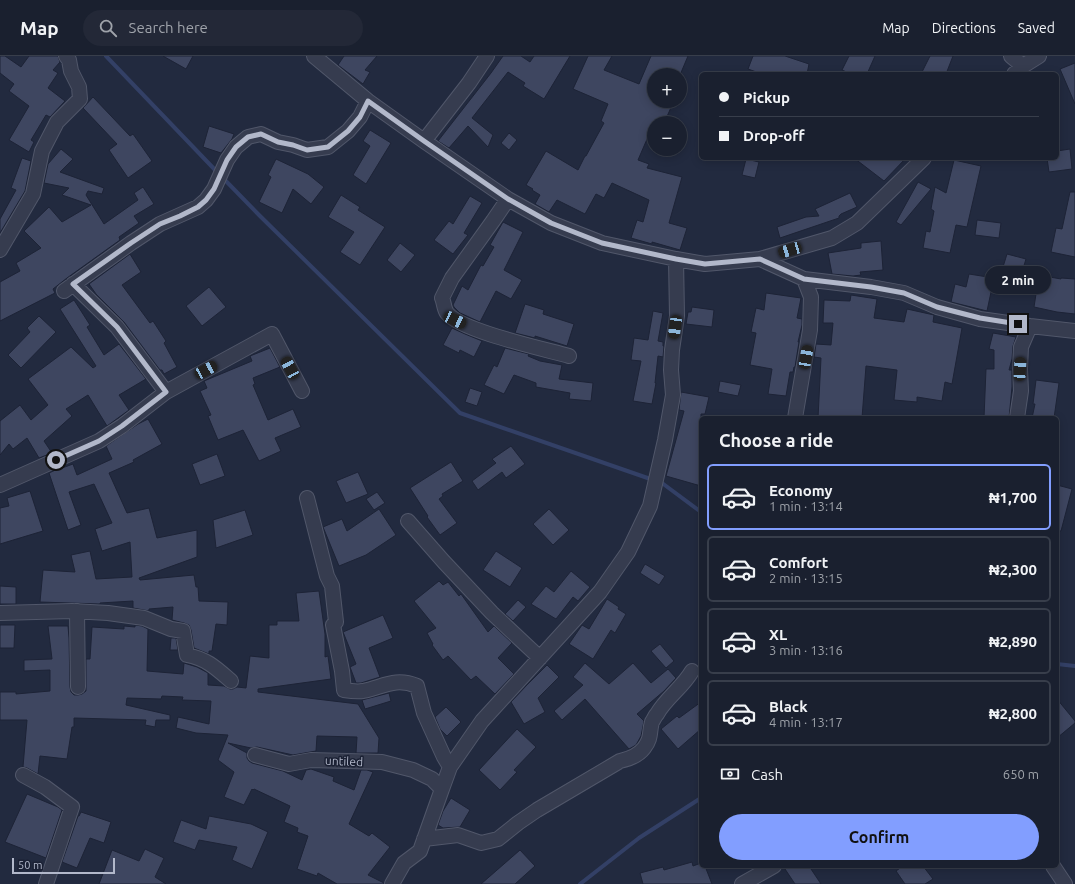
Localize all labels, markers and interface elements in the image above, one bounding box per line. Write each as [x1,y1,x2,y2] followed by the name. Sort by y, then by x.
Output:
[83,10,363,46] search box
[20,17,59,39] text: Map
[97,17,119,39] icon: search
[129,19,208,36] text: Search here
[882,20,910,36] text: Map
[932,20,996,36] text: Directions
[1018,20,1055,36] text: Saved
[647,68,687,156] map controls
[647,68,687,108] button: +
[743,89,790,106] text: Pickup
[647,116,687,156] button: −
[743,127,805,144] text: Drop-off
[777,241,803,259] car
[985,266,1051,294] callout: 2 min
[1002,273,1034,287] text: 2 min
[442,309,468,331] car
[667,314,683,340] car
[1009,315,1027,333] route end
[798,344,814,370] car
[279,355,301,381] car
[1013,357,1027,381] car
[193,359,219,381] car
[719,430,833,450] text: Choose a ride
[47,451,65,469] route start
[721,479,757,515] icon: car
[769,482,833,499] text: Economy
[989,489,1037,506] text: ₦1,700
[769,499,843,513] text: 1 min · 13:14
[721,551,757,587] icon: car
[769,554,828,571] text: Comfort
[989,561,1037,578] text: ₦2,300
[769,571,843,585] text: 2 min · 13:15
[721,623,757,659] icon: car
[769,626,787,643] text: XL
[989,633,1037,650] text: ₦2,890
[769,643,843,657] text: 3 min · 13:16
[721,695,757,731] icon: car
[769,698,808,715] text: Black
[989,705,1037,722] text: ₦2,800
[769,715,843,729] text: 4 min · 13:17
[325,754,363,768] street label: untiled
[719,763,741,785] icon: cash
[751,766,783,783] text: Cash
[1003,767,1039,781] text: 650 m
[719,814,1039,860] button: Confirm
[12,856,115,875] scale bar
[18,859,42,871] text: 50 m

